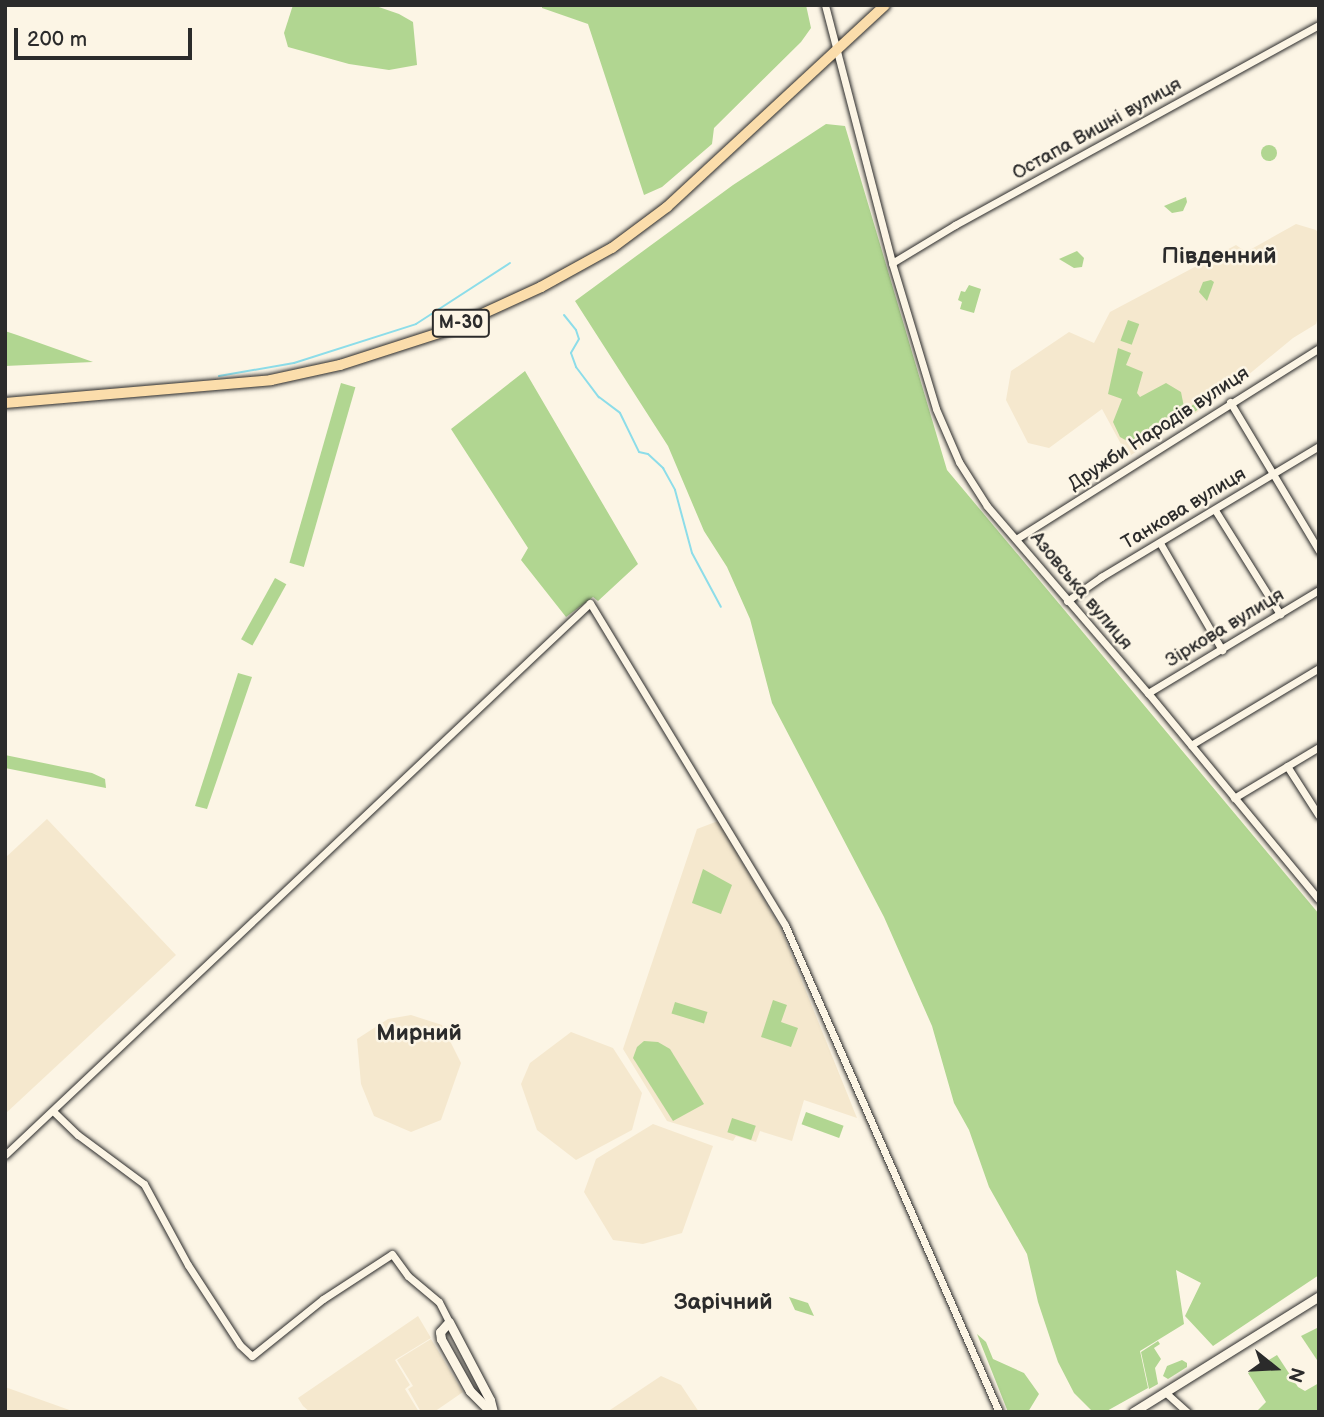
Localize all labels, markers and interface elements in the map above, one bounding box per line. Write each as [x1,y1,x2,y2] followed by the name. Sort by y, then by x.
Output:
[18,14,196,58] scale bar
[27,27,87,52] text: 200 m
[1009,73,1185,185] street label: Остапа Вишні вулиця
[1161,242,1277,270] district label: Південний
[431,309,491,338] road number: М-30
[1064,362,1254,496] street label: Дружби Народів вулиця
[1118,463,1250,555] street label: Танкова вулиця
[1025,527,1137,655] street label: Азовська вулиця
[1162,584,1288,672] street label: Зіркова вулиця
[376,1019,462,1047] district label: Мирний
[673,1288,773,1316] district label: Зарічний
[1240,1333,1310,1403] north arrow
[1282,1364,1309,1385] text: N

